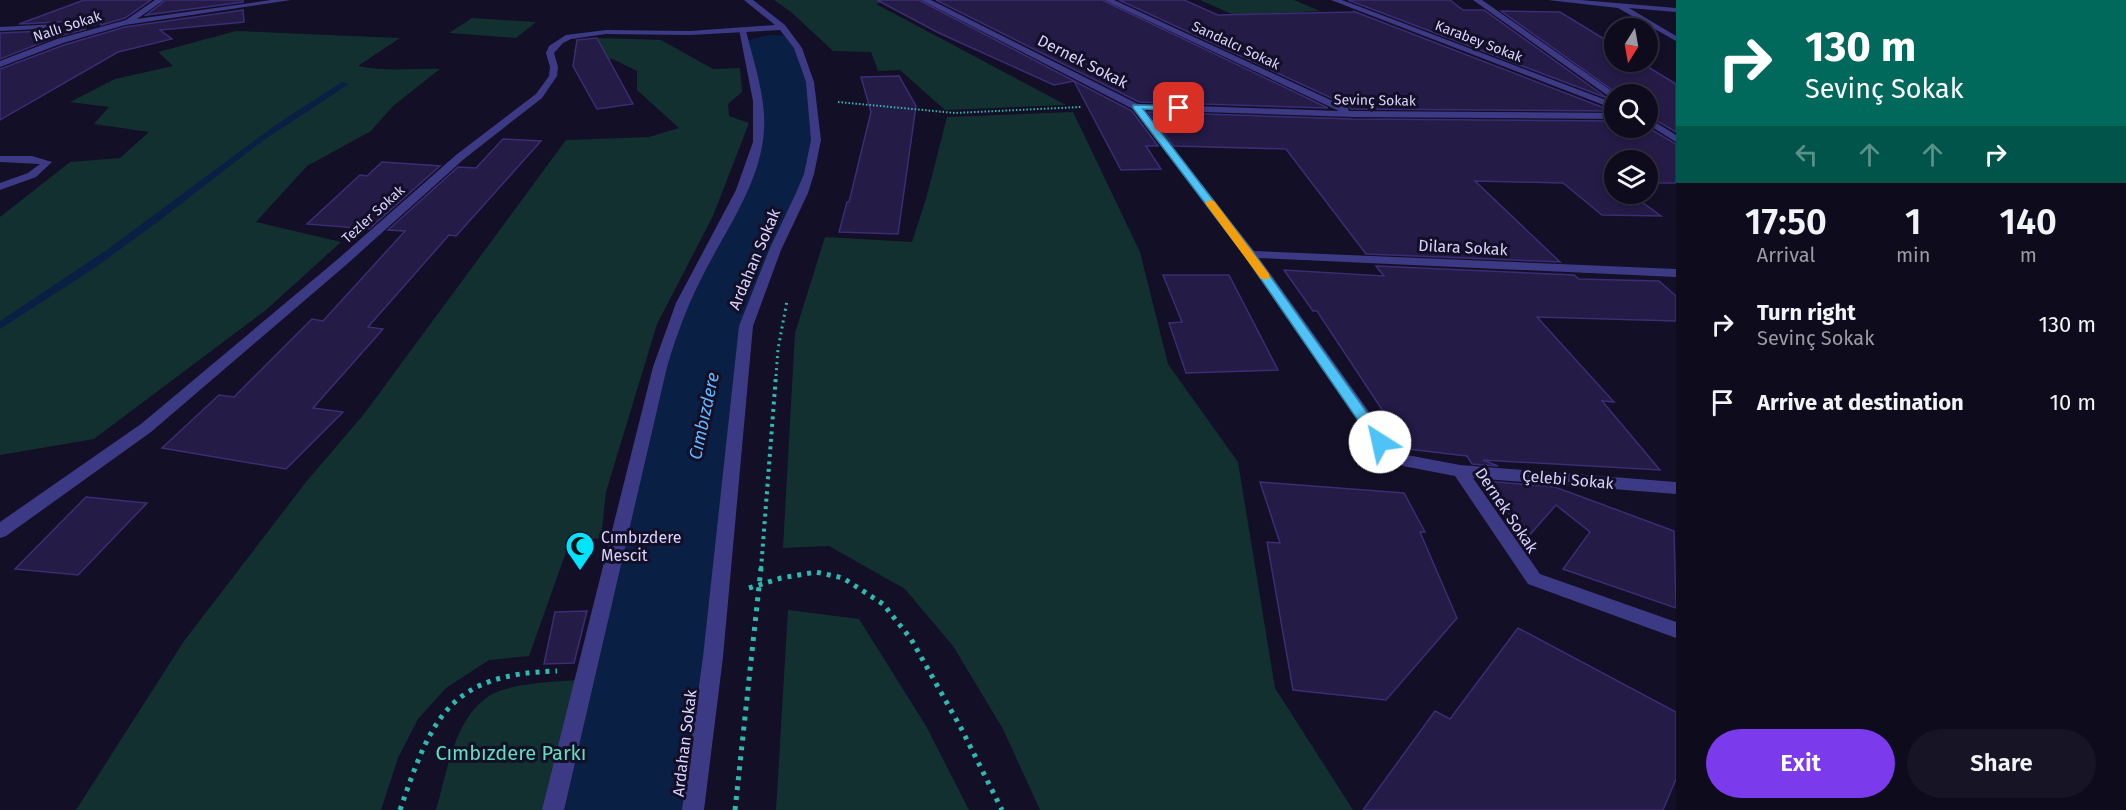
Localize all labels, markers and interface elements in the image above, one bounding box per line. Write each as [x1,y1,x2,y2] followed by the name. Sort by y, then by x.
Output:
[31,7,104,45] street label: Nallı Sokak
[1433,17,1526,66] street label: Karabey Sokak
[1189,18,1283,74] street label: Sandalcı Sokak
[1604,18,1658,72] north arrow
[1604,18,1658,204] map controls
[1805,22,1916,72] text: 130 m
[1706,24,1784,102] icon: right
[1035,31,1132,93] street label: Dernek Sokak
[1805,73,1964,105] text: Sevinç Sokak
[1153,82,1204,133] pin
[1604,84,1658,138] button: search
[1162,91,1195,124] icon: arrive
[1334,91,1417,110] street label: Sevinç Sokak
[1790,138,1823,171] icon: left
[1853,138,1886,171] icon: ahead
[1916,138,1949,171] icon: ahead
[1979,138,2012,171] icon: right
[1604,150,1658,204] button: layers
[338,181,409,247] street label: Tezler Sokak
[1745,200,1827,244] text: 17:50
[1905,200,1921,244] text: 1
[2000,200,2057,244] text: 140
[725,205,785,312] street label: Ardahan Sokak
[1418,236,1509,259] street label: Dilara Sokak
[1757,243,1815,267] text: Arrival
[1896,243,1930,267] text: min
[2020,243,2037,267] text: m
[1757,299,1856,326] text: Turn right
[1706,308,1739,341] icon: right
[2039,311,2096,338] text: 130 m
[1757,326,1874,350] text: Sevinç Sokak
[684,370,724,462] water label: Cımbızdere
[1706,386,1739,419] icon: arrive
[1757,389,1964,416] text: Arrive at destination
[2050,389,2096,416] text: 10 m
[1348,410,1412,474] position arrow
[1471,464,1542,557] street label: Dernek Sokak
[1521,466,1615,494] street label: Çelebi Sokak
[601,528,682,565] place label: Cımbızdere Mescit
[564,530,596,572] mosque icon: Cımbızdere Mescit
[669,688,701,798] street label: Ardahan Sokak
[1706,729,1895,798] button: Exit
[1907,729,2096,798] button: Share
[436,741,586,765] park label: Cımbızdere Parkı

